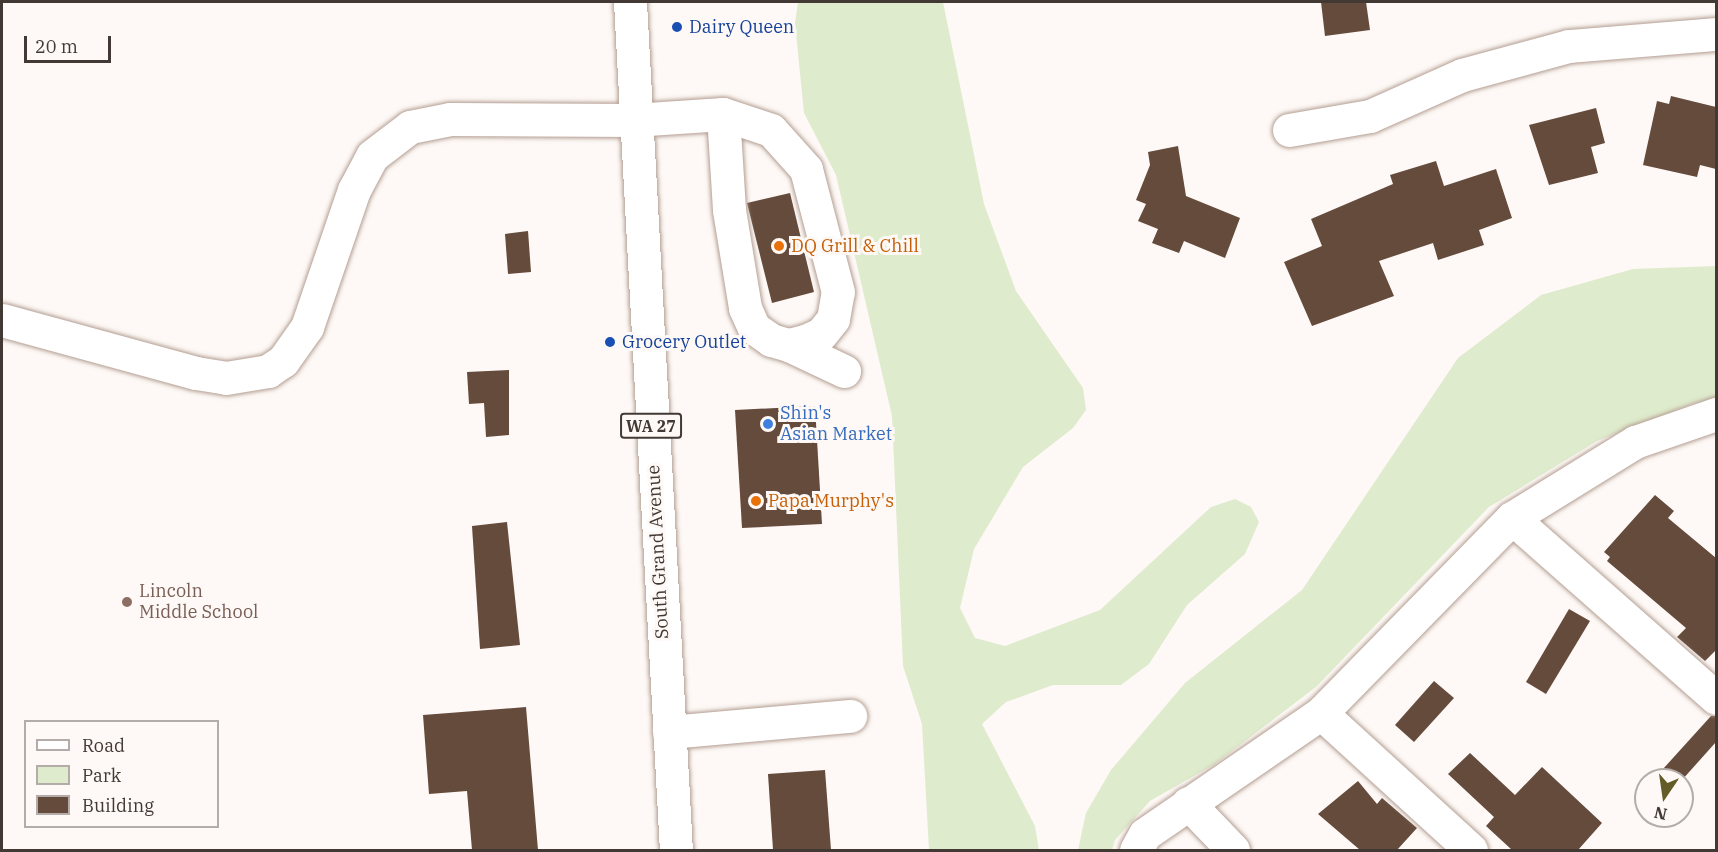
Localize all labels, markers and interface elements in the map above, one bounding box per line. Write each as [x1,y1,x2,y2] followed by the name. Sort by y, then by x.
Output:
[689,16,794,38] place label: Dairy Queen
[670,20,684,34] marker: Dairy Queen
[27,24,114,62] scale bar
[35,35,78,58] text: 20 m
[791,235,919,257] place label: DQ Grill & Chill
[772,239,786,253] marker: DQ Grill & Chill
[622,331,746,353] place label: Grocery Outlet
[603,335,617,349] marker: Grocery Outlet
[780,403,892,446] place label: Shin's Asian Market
[620,413,682,439] road number: WA 27
[761,417,775,431] marker: Shin's Asian Market
[643,464,673,640] street label: South Grand Avenue
[768,490,894,512] place label: Papa Murphy's
[749,494,763,508] marker: Papa Murphy's
[139,581,258,624] place label: Lincoln Middle School
[120,595,134,609] marker: Lincoln Middle School
[24,720,219,828] legend
[82,734,125,757] text: Road
[82,764,121,787] text: Park
[1634,768,1694,828] north arrow
[82,794,154,817] text: Building
[1652,802,1669,825] text: N

